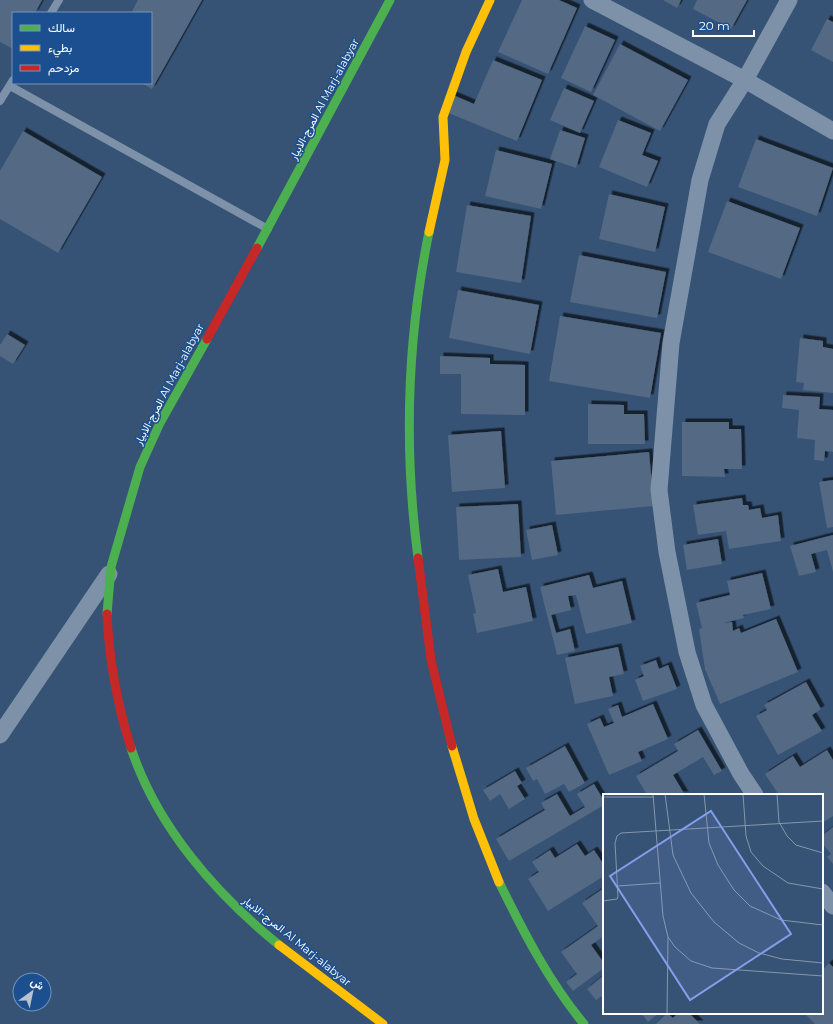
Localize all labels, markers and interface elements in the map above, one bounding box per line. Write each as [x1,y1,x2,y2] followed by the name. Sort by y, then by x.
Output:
[12,12,152,84] legend
[693,12,754,38] scale bar
[699,18,730,33] text: 20 m
[48,20,75,35] text: سالك
[286,36,363,164] street label: المرج-الابيار Al Marj-alabyar
[48,40,72,58] text: بطيء
[48,60,79,76] text: مزدحم
[131,321,208,449] street label: المرج-الابيار Al Marj-alabyar
[603,794,823,1014] inset map
[238,892,354,990] street label: المرج-الابيار Al Marj-alabyar
[12,972,52,1012] north arrow
[28,974,47,993] text: ش

